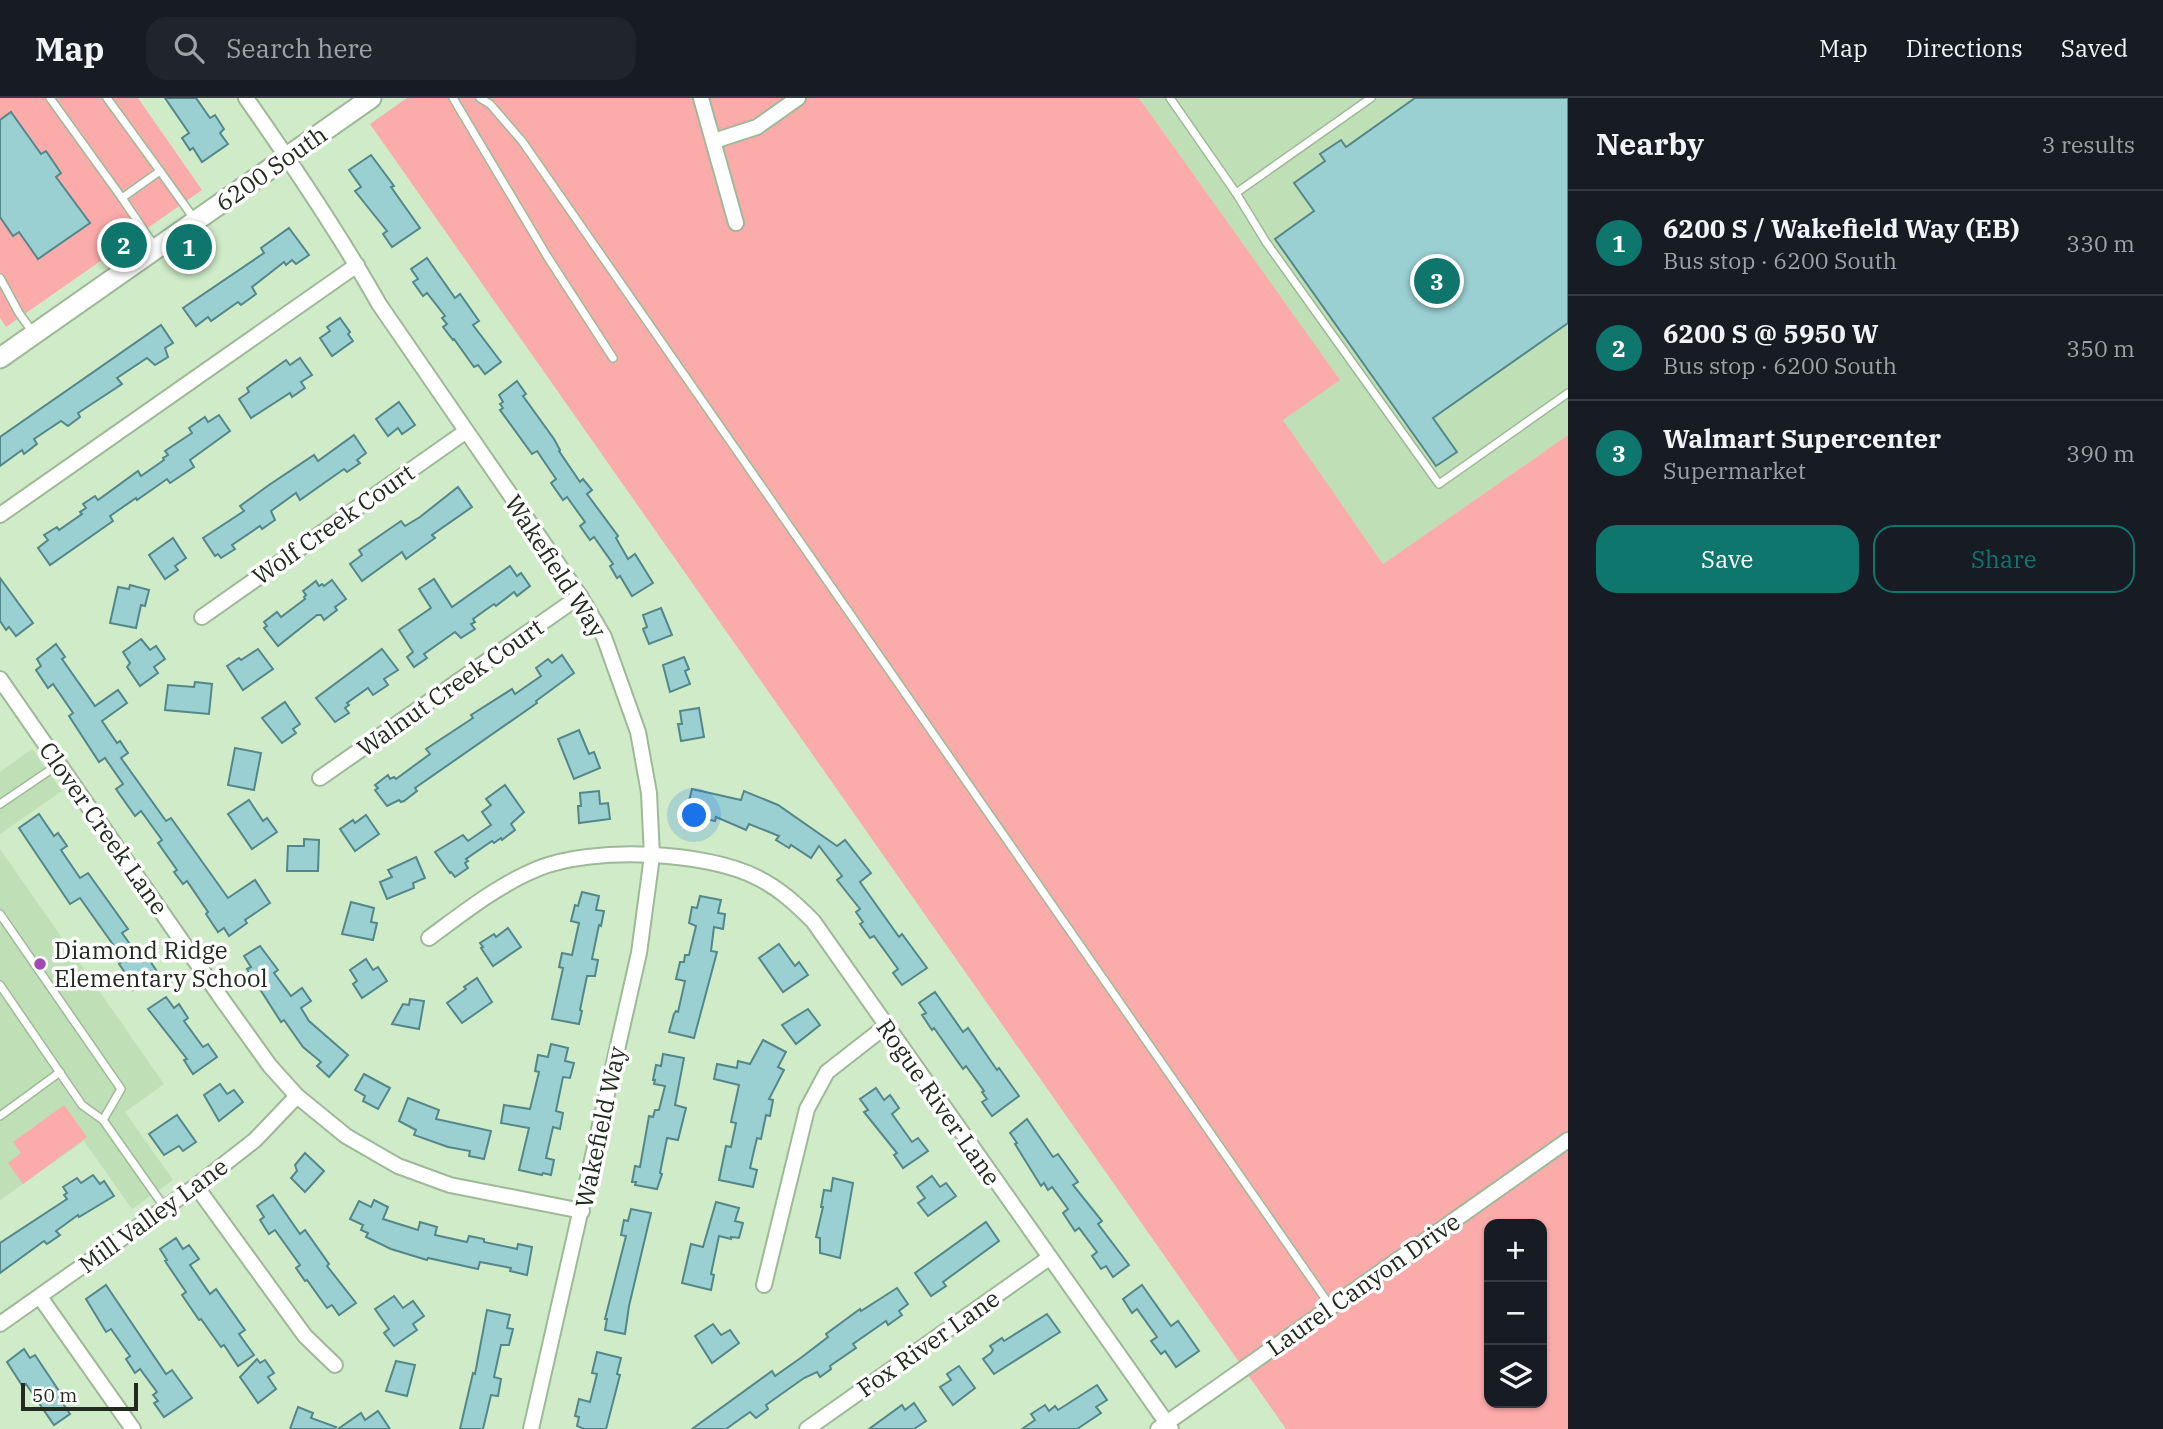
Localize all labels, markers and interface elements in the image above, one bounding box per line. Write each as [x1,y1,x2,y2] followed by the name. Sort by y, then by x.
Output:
[146,17,636,80] search box
[35,27,104,70] text: Map
[170,29,208,67] icon: search
[226,31,373,65] text: Search here
[1819,32,1868,64] text: Map
[1906,32,2023,64] text: Directions
[2061,32,2128,64] text: Saved
[209,118,333,218] street label: 6200 South
[1596,124,1704,163] text: Nearby
[2042,129,2135,159] text: 3 results
[1663,211,2020,245] text: 6200 S / Wakefield Way (EB)
[101,219,147,271] pin: 2
[166,221,212,273] pin: 1
[1612,228,1626,258] text: 1
[2066,228,2135,258] text: 330 m
[1663,245,1897,275] text: Bus stop · 6200 South
[1414,255,1460,307] pin: 3
[1663,316,1879,350] text: 6200 S @ 5950 W
[1612,333,1626,363] text: 2
[2066,333,2135,363] text: 350 m
[1663,350,1897,380] text: Bus stop · 6200 South
[1663,421,1941,455] text: Walmart Supercenter
[1612,438,1626,468] text: 3
[2066,438,2135,468] text: 390 m
[1663,455,1806,485] text: Supermarket
[246,456,420,592] street label: Wolf Creek Court
[498,488,614,644] street label: Wakefield Way
[1596,525,1859,593] button: Save
[1873,525,2135,593] button: Share
[350,611,550,763] street label: Walnut Creek Court
[32,735,176,921] street label: Clover Creek Lane
[677,798,711,832] your location
[54,934,268,994] place label: Diamond Ridge Elementary School
[32,956,48,972] marker: Diamond Ridge Elementary School
[870,1012,1008,1192] street label: Rogue River Lane
[567,1043,633,1211] street label: Wakefield Way
[72,1150,234,1280] street label: Mill Valley Lane
[1260,1205,1466,1363] street label: Laurel Canyon Drive
[1484,1219,1547,1408] map controls
[1484,1219,1547,1282] button: +
[850,1282,1006,1404] street label: Fox River Lane
[1484,1282,1547,1345] button: −
[1484,1345,1547,1408] button: layers
[21,1380,138,1412] scale bar
[32,1383,77,1407] text: 50 m

